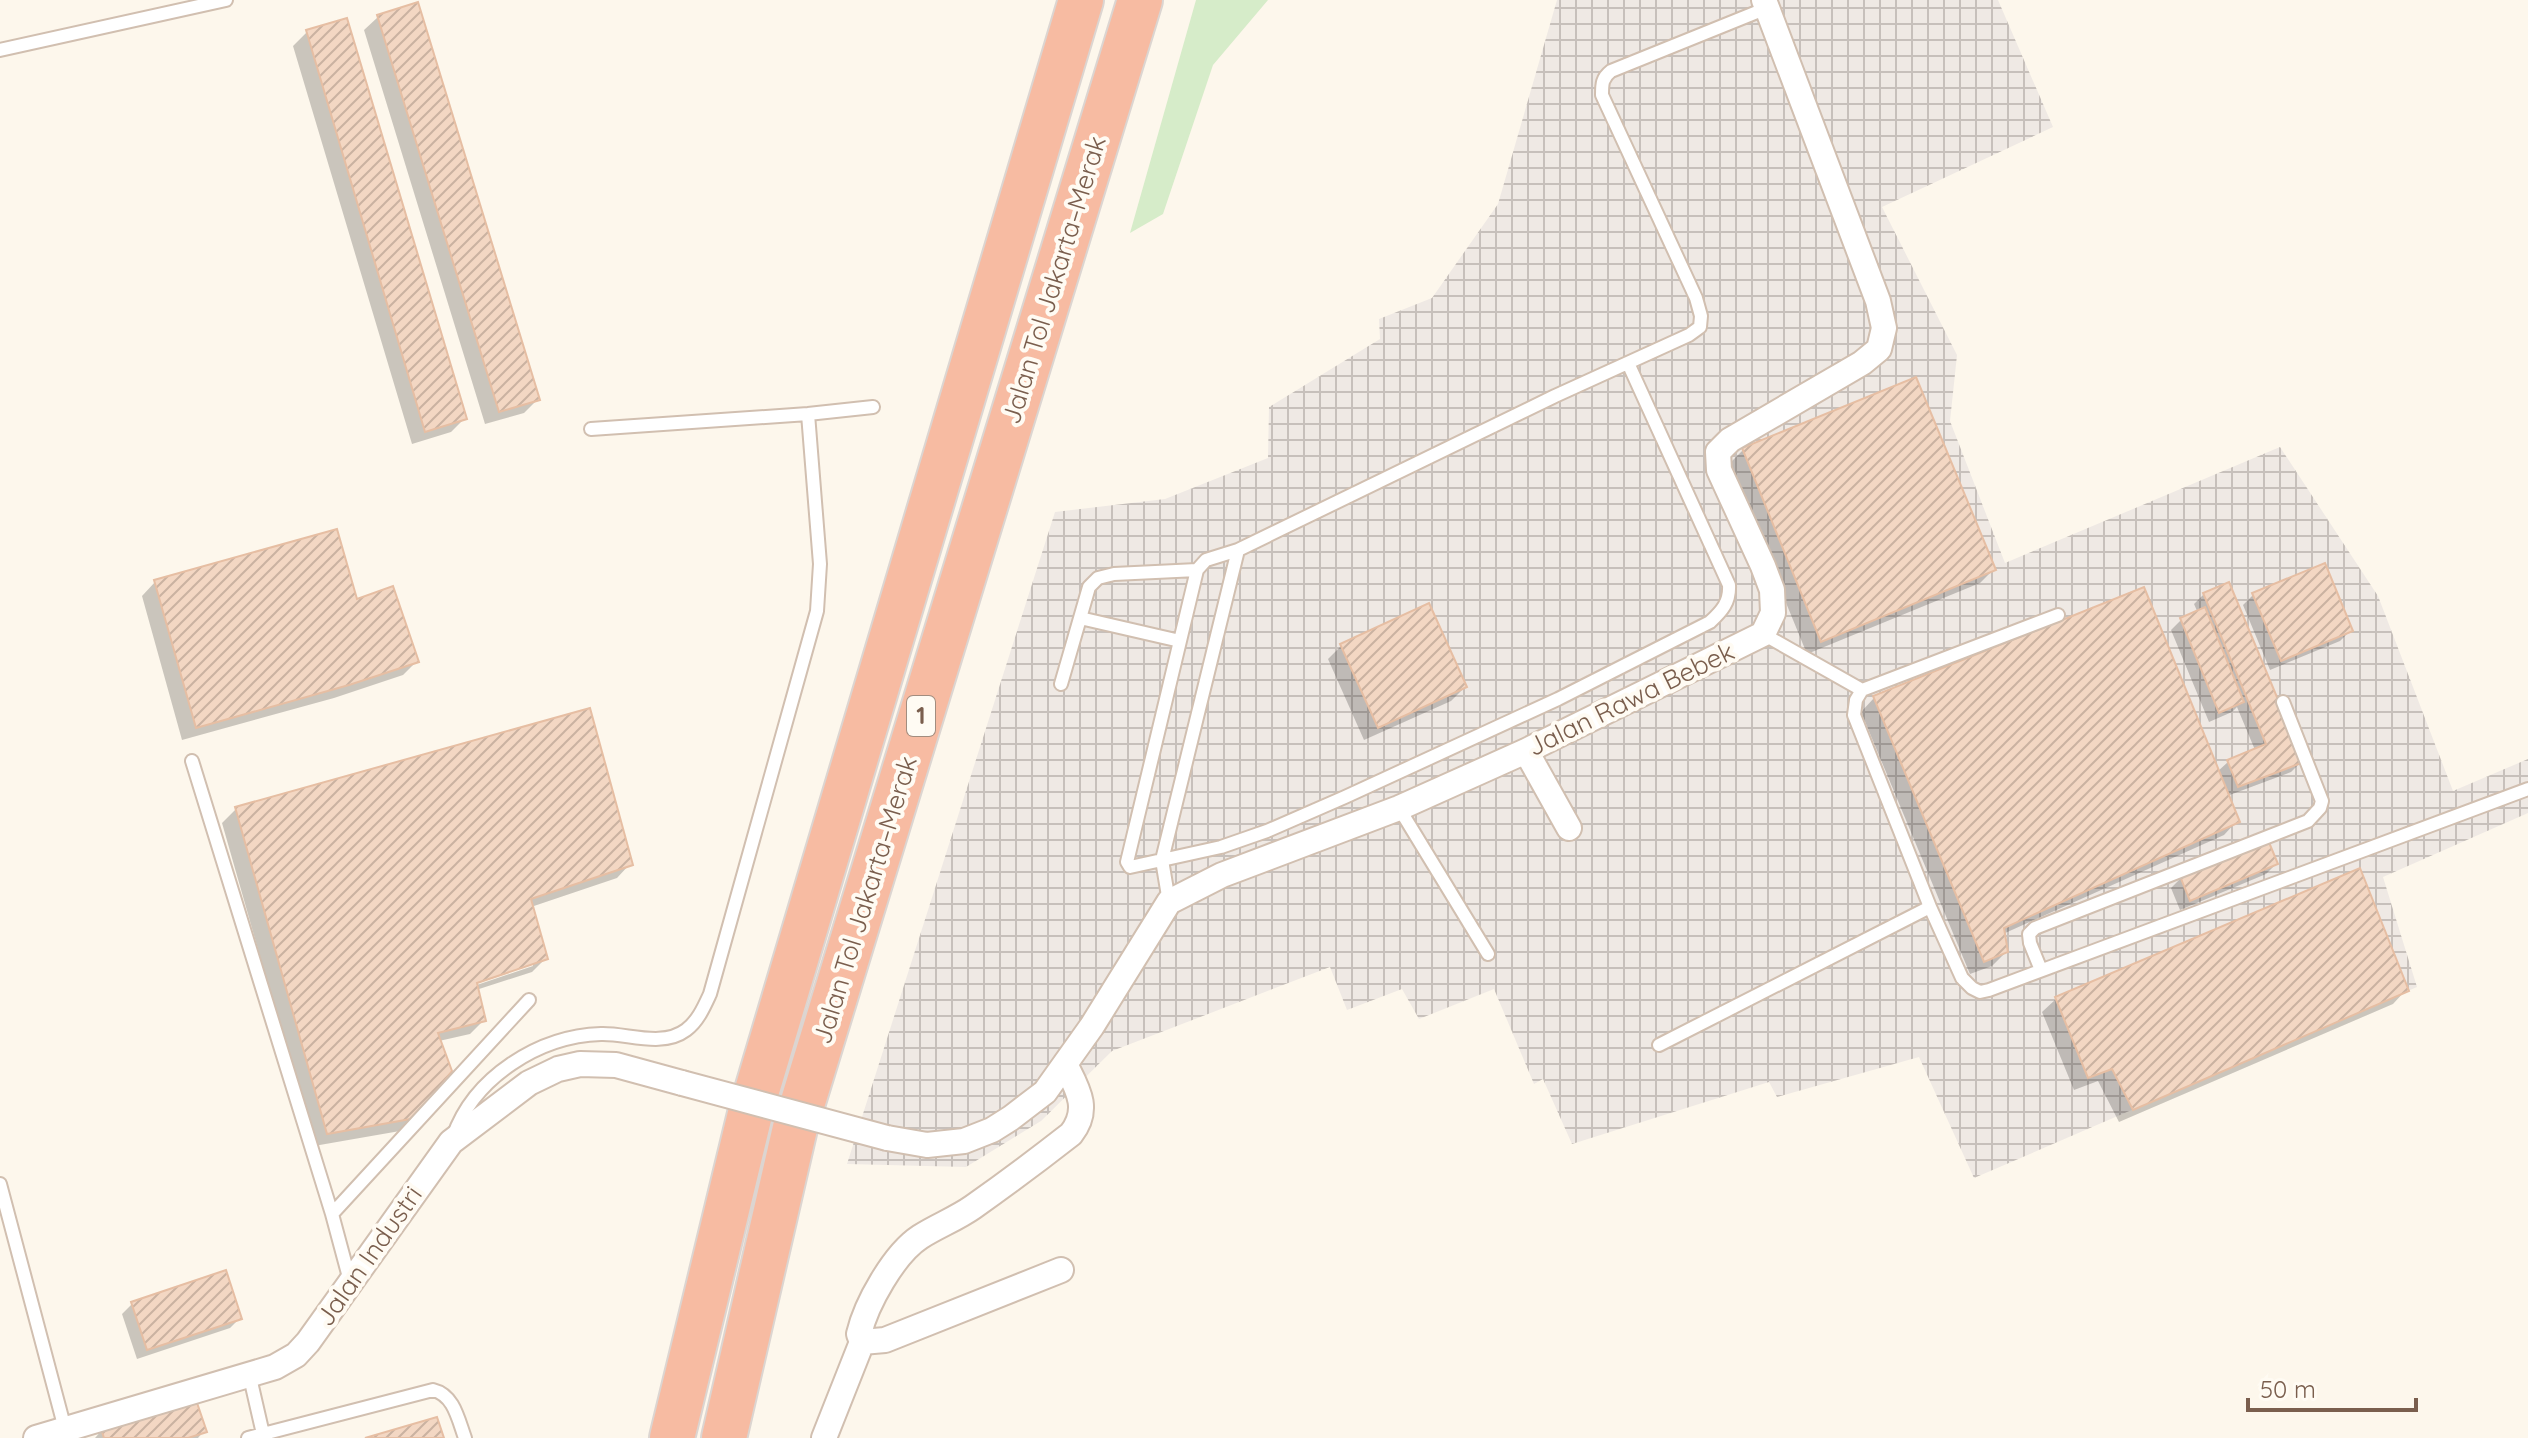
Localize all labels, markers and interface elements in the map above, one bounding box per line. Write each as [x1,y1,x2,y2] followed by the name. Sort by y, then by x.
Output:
[994,132,1113,428] street label: Jalan Tol Jakarta–Merak
[1522,634,1740,763] street label: Jalan Rawa Bebek
[907,696,935,736] road number: 1
[805,752,924,1048] street label: Jalan Tol Jakarta–Merak
[308,1179,429,1332] street label: Jalan Industri
[2248,1362,2416,1412] scale bar
[2260,1374,2316,1404] text: 50 m

